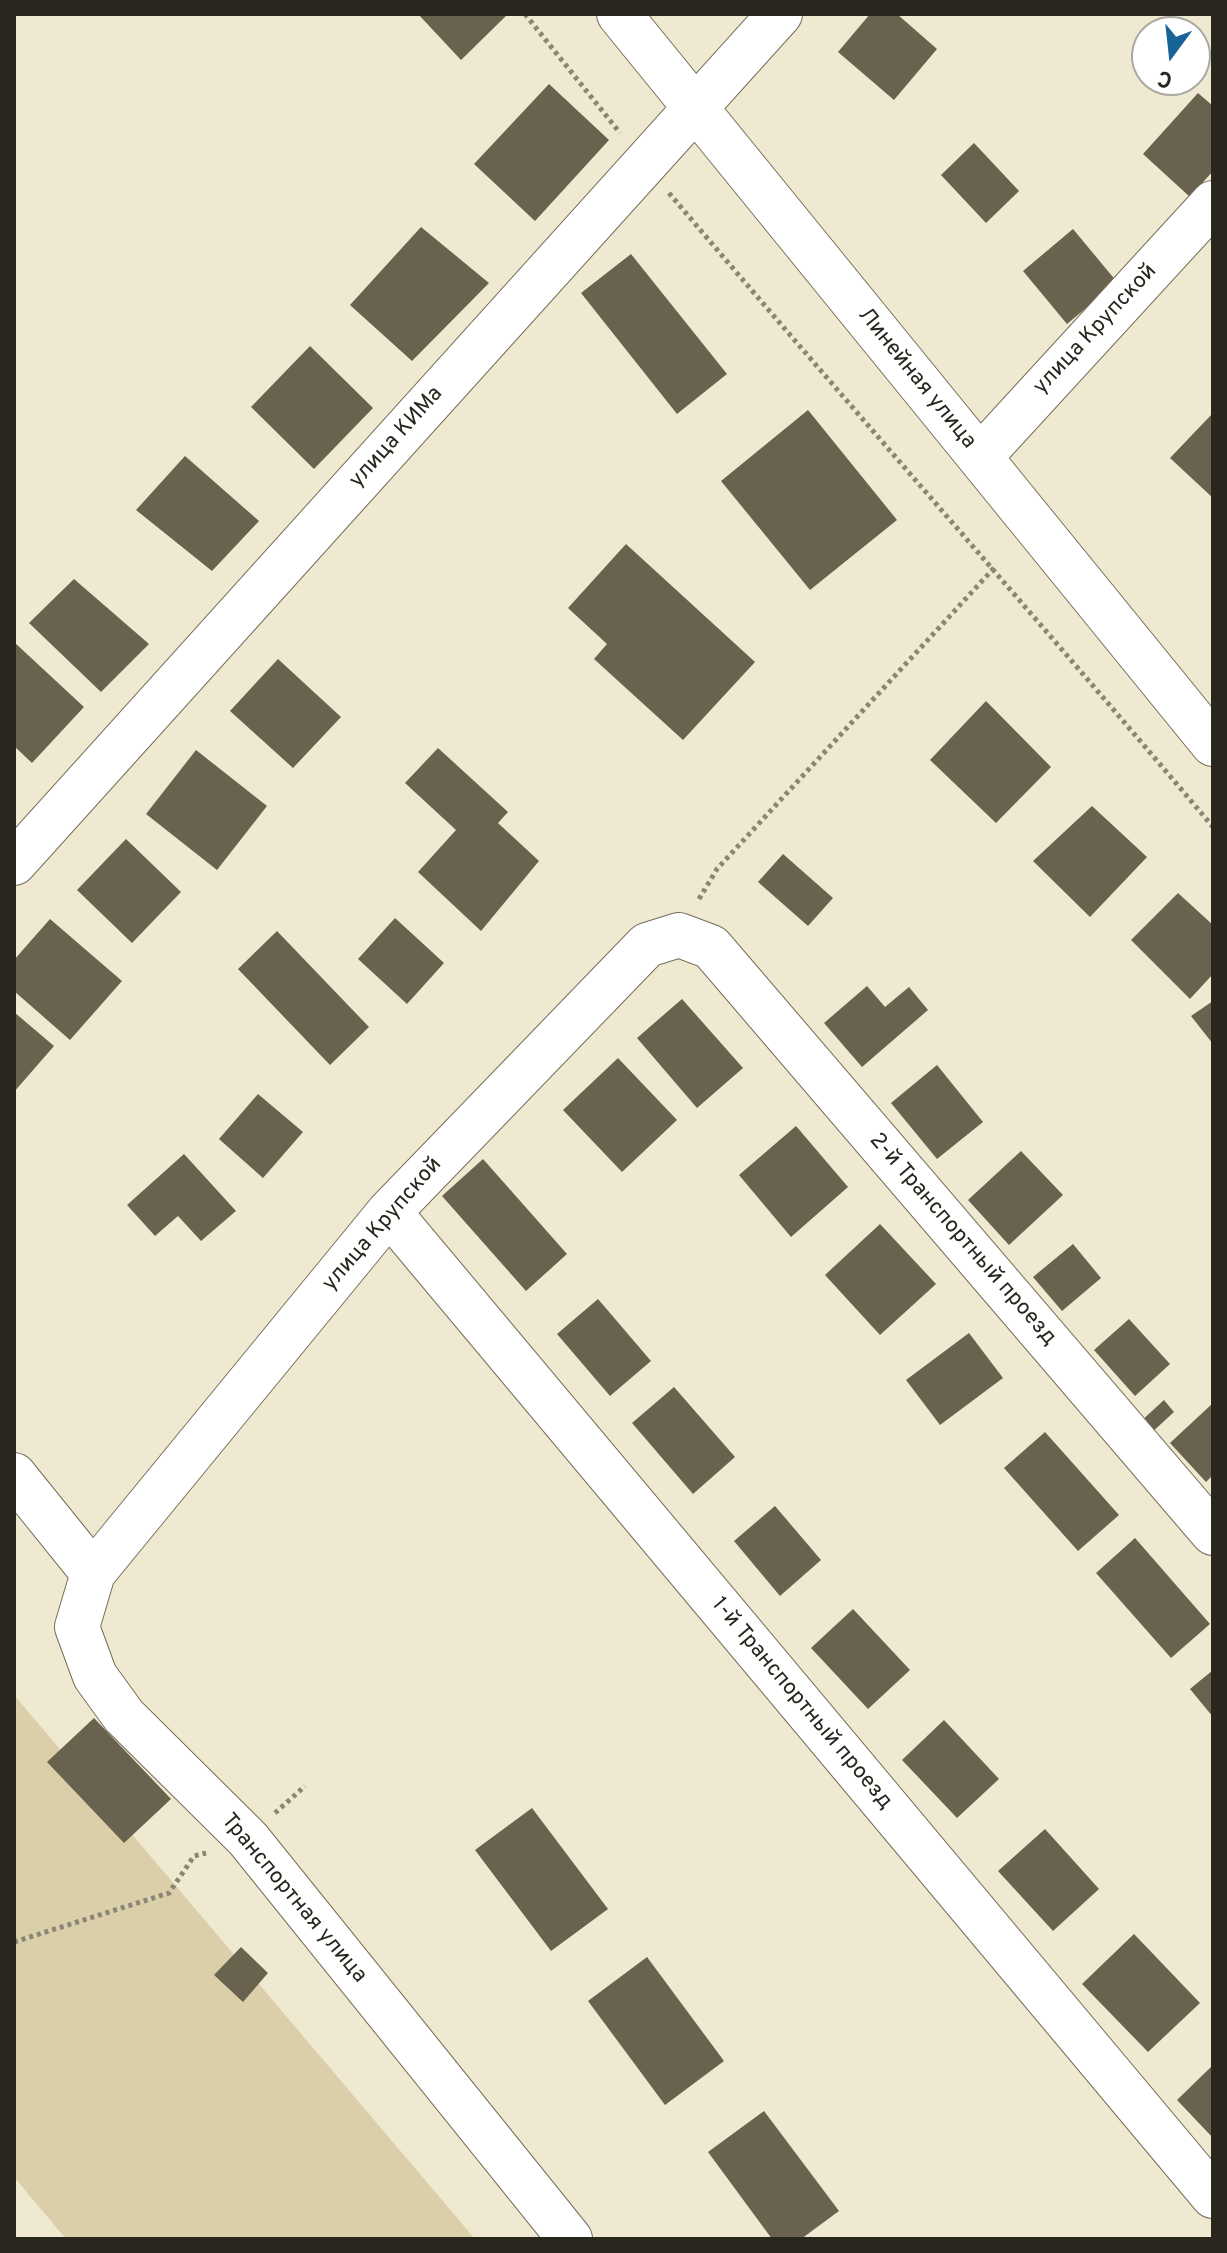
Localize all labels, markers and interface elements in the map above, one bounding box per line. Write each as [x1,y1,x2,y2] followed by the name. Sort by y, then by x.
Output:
[1131,16,1211,96] north arrow
[1155,63,1175,93] text: С
[1029,259,1163,401] street label: улица Крупской
[851,303,981,455] street label: Линейная улица
[345,382,449,494] street label: улица КИМа
[863,1128,1061,1352] street label: 2-й Транспортный проезд
[318,1153,448,1297] street label: улица Крупской
[705,1593,897,1815] street label: 1-й Транспортный проезд
[214,1809,372,1989] street label: Транспортная улица

